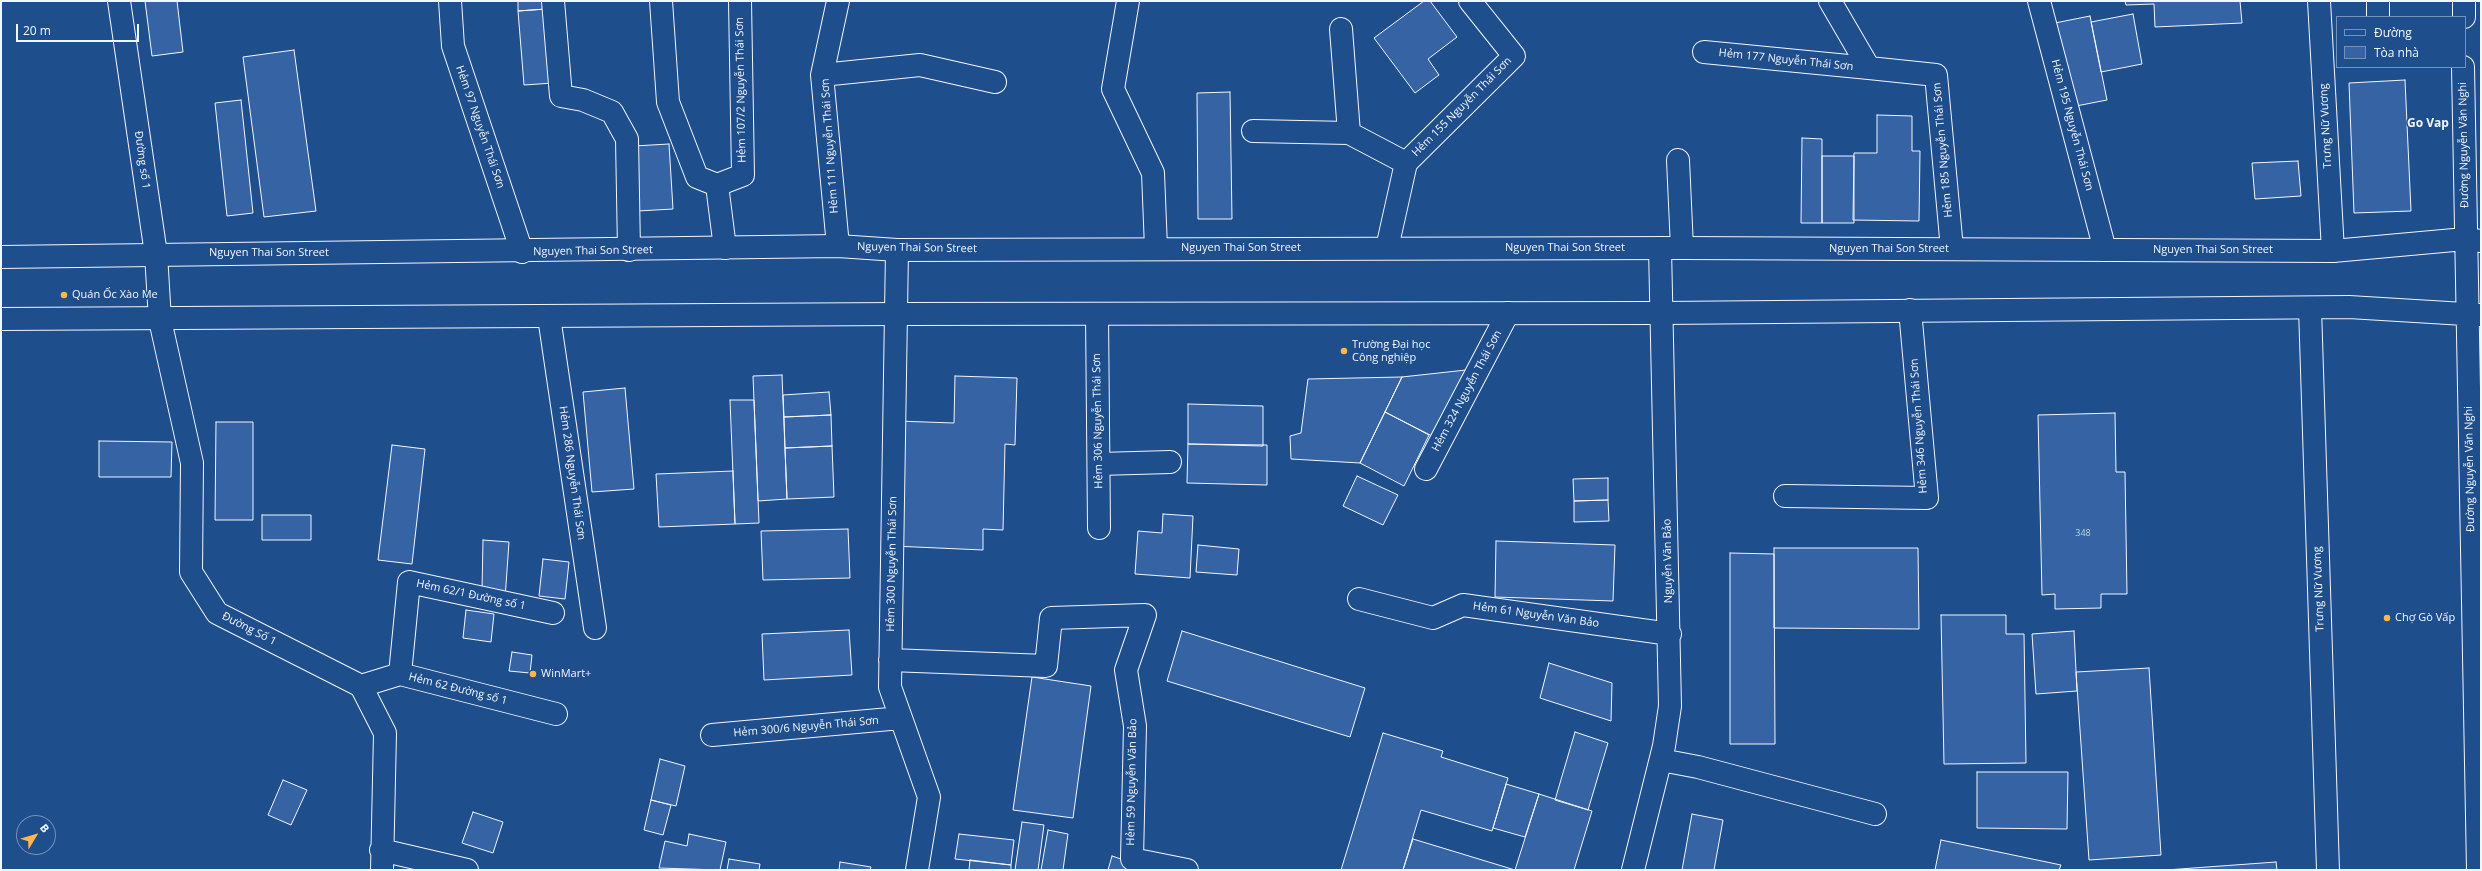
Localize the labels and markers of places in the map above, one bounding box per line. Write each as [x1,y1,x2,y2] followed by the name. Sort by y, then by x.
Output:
[72,288,158,302] place label: Quán Ốc Xào Me
[59,290,69,300] marker: Quán Ốc Xào Me
[1352,338,1430,364] place label: Trường Đại học Công nghiệp
[1339,346,1349,356] marker: Trường Đại học Công nghiệp
[2395,611,2455,625] place label: Chợ Gò Vấp
[2382,613,2392,623] marker: Chợ Gò Vấp
[541,667,591,681] place label: WinMart+
[528,669,538,679] marker: WinMart+

